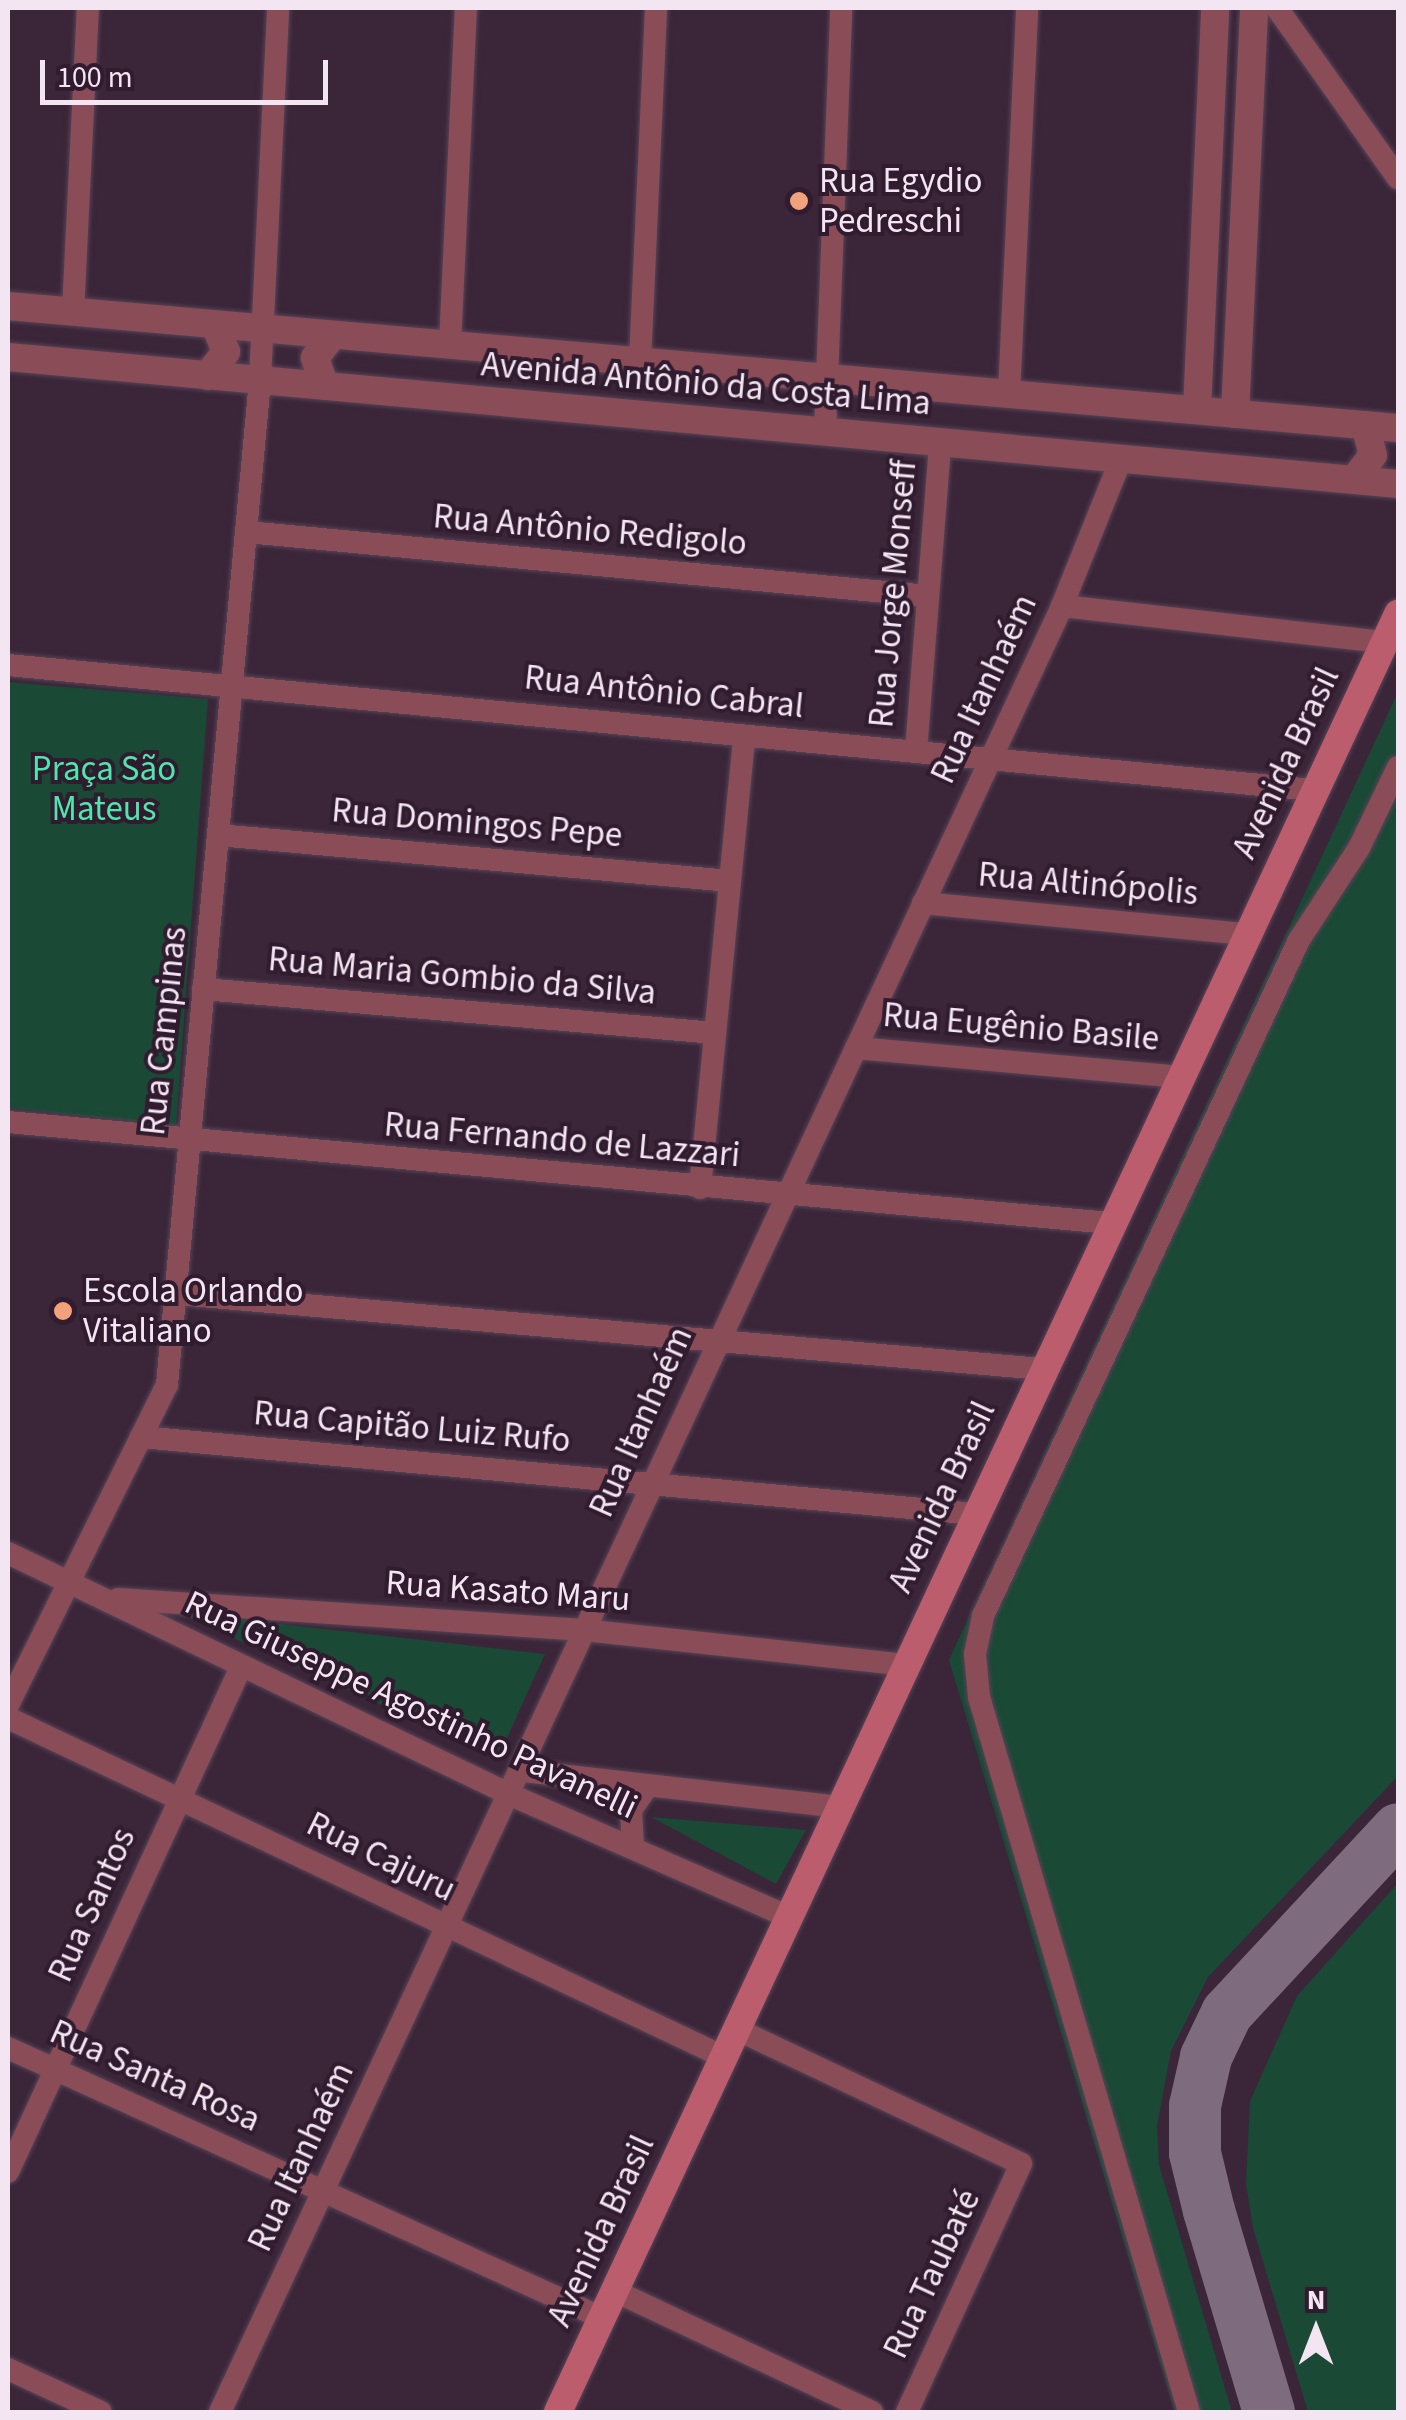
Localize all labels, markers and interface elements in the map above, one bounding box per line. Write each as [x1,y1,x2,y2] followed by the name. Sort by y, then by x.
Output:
[45,40,332,102] scale bar
[57,56,133,99] text: 100 m
[819,160,982,242] place label: Rua Egydio Pedreschi
[788,190,810,212] marker: Rua Egydio Pedreschi
[479,343,933,425] street label: Avenida Antônio da Costa Lima
[860,459,926,729] street label: Rua Jorge Monseff
[431,495,749,565] street label: Rua Antônio Redigolo
[922,588,1046,790] street label: Rua Itanhaém
[522,656,806,728] street label: Rua Antônio Cabral
[1223,661,1349,865] street label: Avenida Brasil
[32,748,176,830] park label: Praça São Mateus
[330,789,624,857] street label: Rua Domingos Pepe
[976,853,1200,915] street label: Rua Altinópolis
[132,925,196,1137] street label: Rua Campinas
[266,938,658,1014] street label: Rua Maria Gombio da Silva
[881,994,1161,1060] street label: Rua Eugênio Basile
[382,1104,742,1176] street label: Rua Fernando de Lazzari
[83,1270,303,1352] place label: Escola Orlando Vitaliano
[52,1300,74,1322] marker: Escola Orlando Vitaliano
[580,1320,702,1524] street label: Rua Itanhaém
[252,1392,572,1462] street label: Rua Capitão Luiz Rufo
[879,1395,1005,1599] street label: Avenida Brasil
[384,1562,632,1620] street label: Rua Kasato Maru
[178,1582,644,1828] street label: Rua Giuseppe Agostinho Pavanelli
[300,1803,462,1911] street label: Rua Cajuru
[39,1822,145,1988] street label: Rua Santos
[43,2011,267,2141] street label: Rua Santa Rosa
[239,2056,363,2258] street label: Rua Itanhaém
[538,2129,664,2333] street label: Avenida Brasil
[875,2183,989,2365] street label: Rua Taubaté
[1266,2280,1366,2380] north arrow
[1307,2280,1325,2320] text: N

